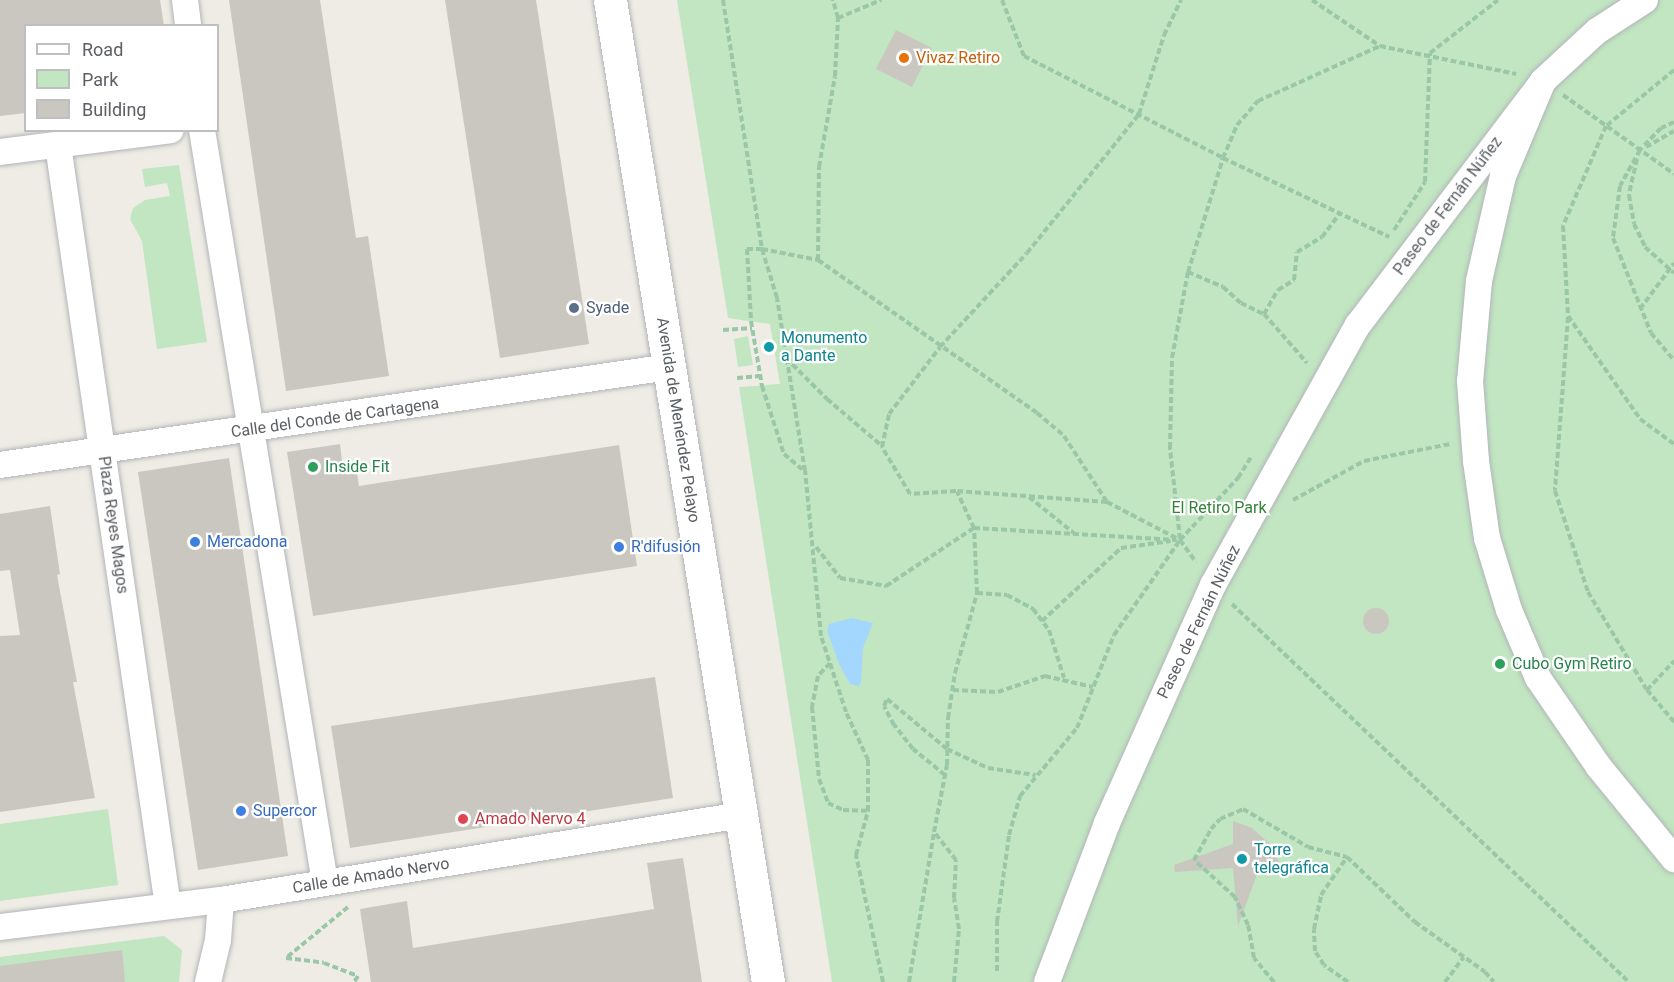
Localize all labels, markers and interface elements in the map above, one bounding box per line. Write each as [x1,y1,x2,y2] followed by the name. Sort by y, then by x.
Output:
[24,24,219,132] legend
[82,39,123,60] text: Road
[916,48,1000,68] place label: Vivaz Retiro
[897,51,911,65] marker: Vivaz Retiro
[82,69,118,90] text: Park
[82,99,146,120] text: Building
[1390,133,1506,279] street label: Paseo de Fernán Núñez
[586,298,629,318] place label: Syade
[567,301,581,315] marker: Syade
[652,316,704,524] street label: Avenida de Menéndez Pelayo
[781,328,867,366] place label: Monumento a Dante
[762,340,776,354] marker: Monumento a Dante
[230,394,440,442] street label: Calle del Conde de Cartagena
[94,455,132,595] street label: Plaza Reyes Magos
[325,457,390,477] place label: Inside Fit
[306,460,320,474] marker: Inside Fit
[1171,498,1267,518] park label: El Retiro Park
[207,532,287,552] place label: Mercadona
[188,535,202,549] marker: Mercadona
[631,537,701,557] place label: R'difusión
[612,540,626,554] marker: R'difusión
[1153,542,1245,702] street label: Paseo de Fernán Núñez
[1512,654,1632,674] place label: Cubo Gym Retiro
[1493,657,1507,671] marker: Cubo Gym Retiro
[253,801,317,821] place label: Supercor
[234,804,248,818] marker: Supercor
[475,809,585,829] place label: Amado Nervo 4
[456,812,470,826] marker: Amado Nervo 4
[1254,840,1329,878] place label: Torre telegráfica
[1235,852,1249,866] marker: Torre telegráfica
[291,854,451,898] street label: Calle de Amado Nervo

